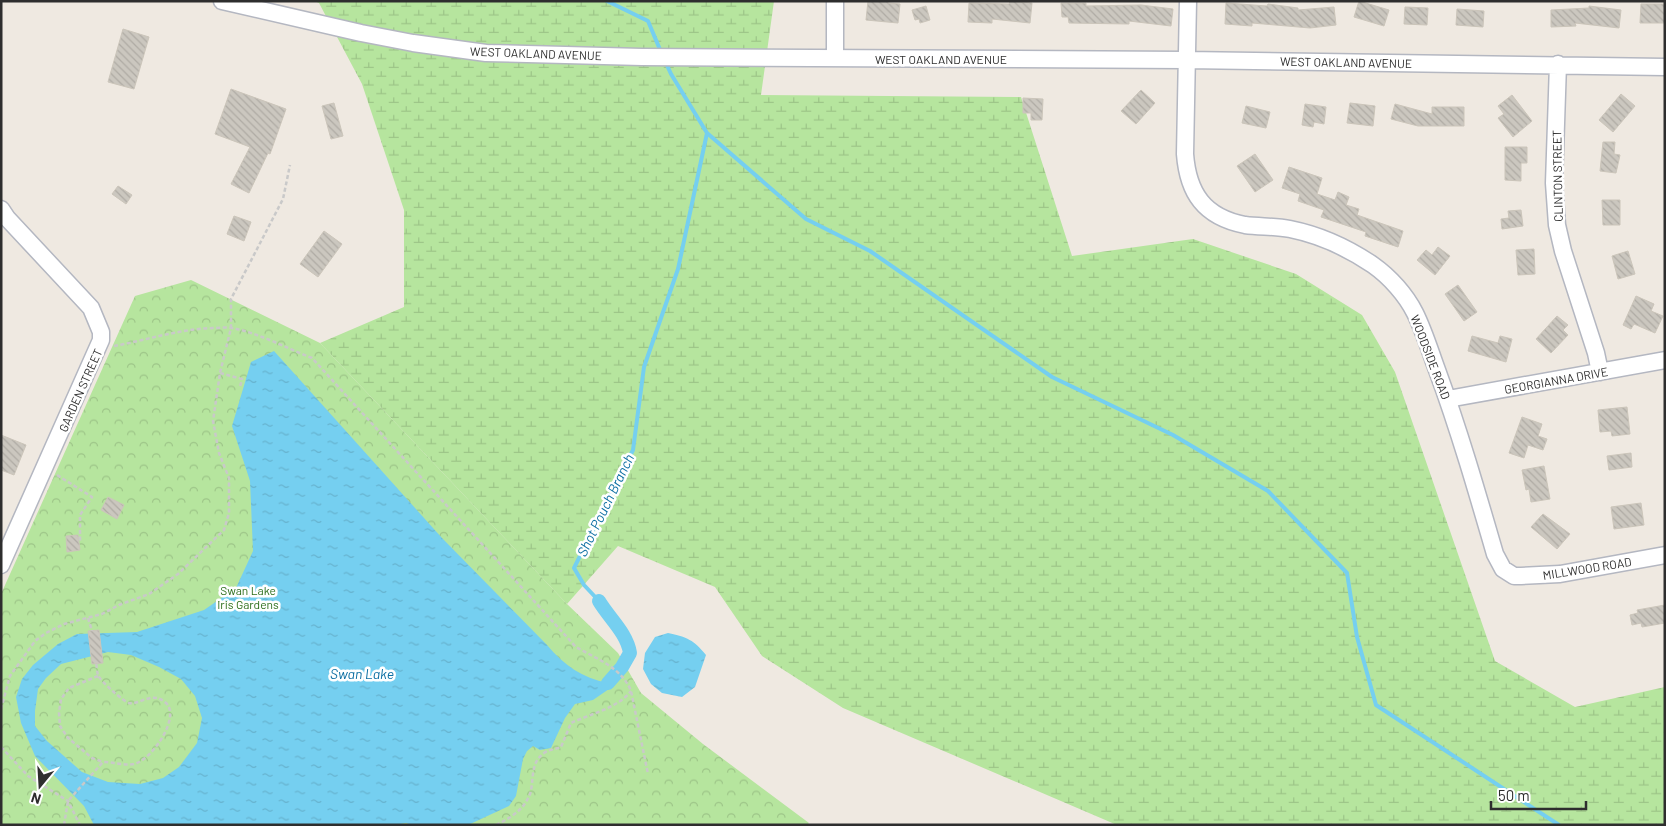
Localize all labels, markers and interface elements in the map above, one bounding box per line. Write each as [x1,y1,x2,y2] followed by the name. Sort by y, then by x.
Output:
[470,44,602,62] street label: WEST OAKLAND AVENUE
[875,52,1007,66] street label: WEST OAKLAND AVENUE
[1280,54,1412,70] street label: WEST OAKLAND AVENUE
[1549,130,1565,222] street label: CLINTON STREET
[1408,313,1454,401] street label: WOODSIDE ROAD
[55,346,105,434] street label: GARDEN STREET
[1503,364,1609,396] street label: GEORGIANNA DRIVE
[573,451,637,559] water label: Shot Pouch Branch
[1542,554,1632,582] street label: MILLWOOD ROAD
[217,583,279,611] park label: Swan Lake Iris Gardens
[330,665,394,682] water label: Swan Lake
[15,761,65,811] north arrow
[1491,778,1586,810] scale bar
[1498,786,1530,804] text: 50 m
[29,789,43,808] text: N

